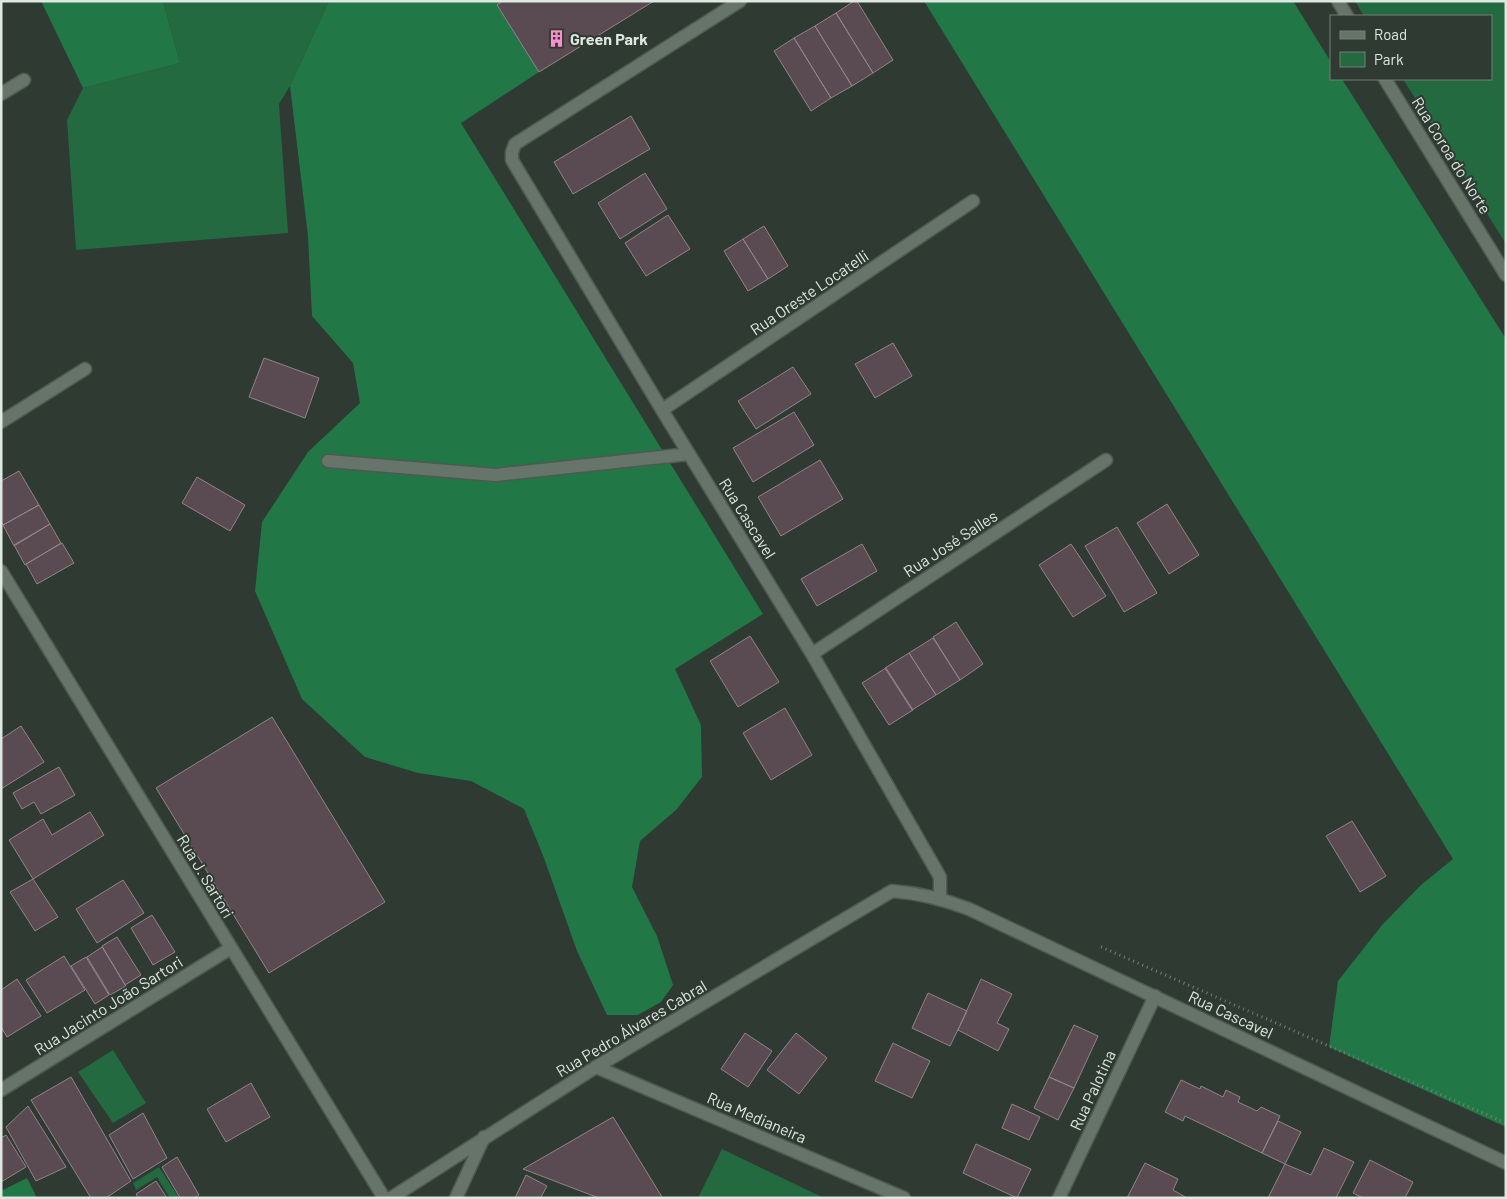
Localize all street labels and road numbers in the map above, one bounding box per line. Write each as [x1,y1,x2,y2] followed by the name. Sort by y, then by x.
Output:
[1408,93,1496,217] street label: Rua Coroa do Norte
[746,245,872,339] street label: Rua Oreste Locatelli
[716,474,780,562] street label: Rua Cascavel
[900,506,1000,580] street label: Rua José Salles
[174,831,238,921] street label: Rua J. Sartori
[30,952,186,1058] street label: Rua Jacinto João Sartori
[552,976,710,1080] street label: Rua Pedro Álvares Cabral
[1186,986,1276,1042] street label: Rua Cascavel
[1065,1047,1119,1133] street label: Rua Palotina
[705,1088,809,1146] street label: Rua Medianeira

